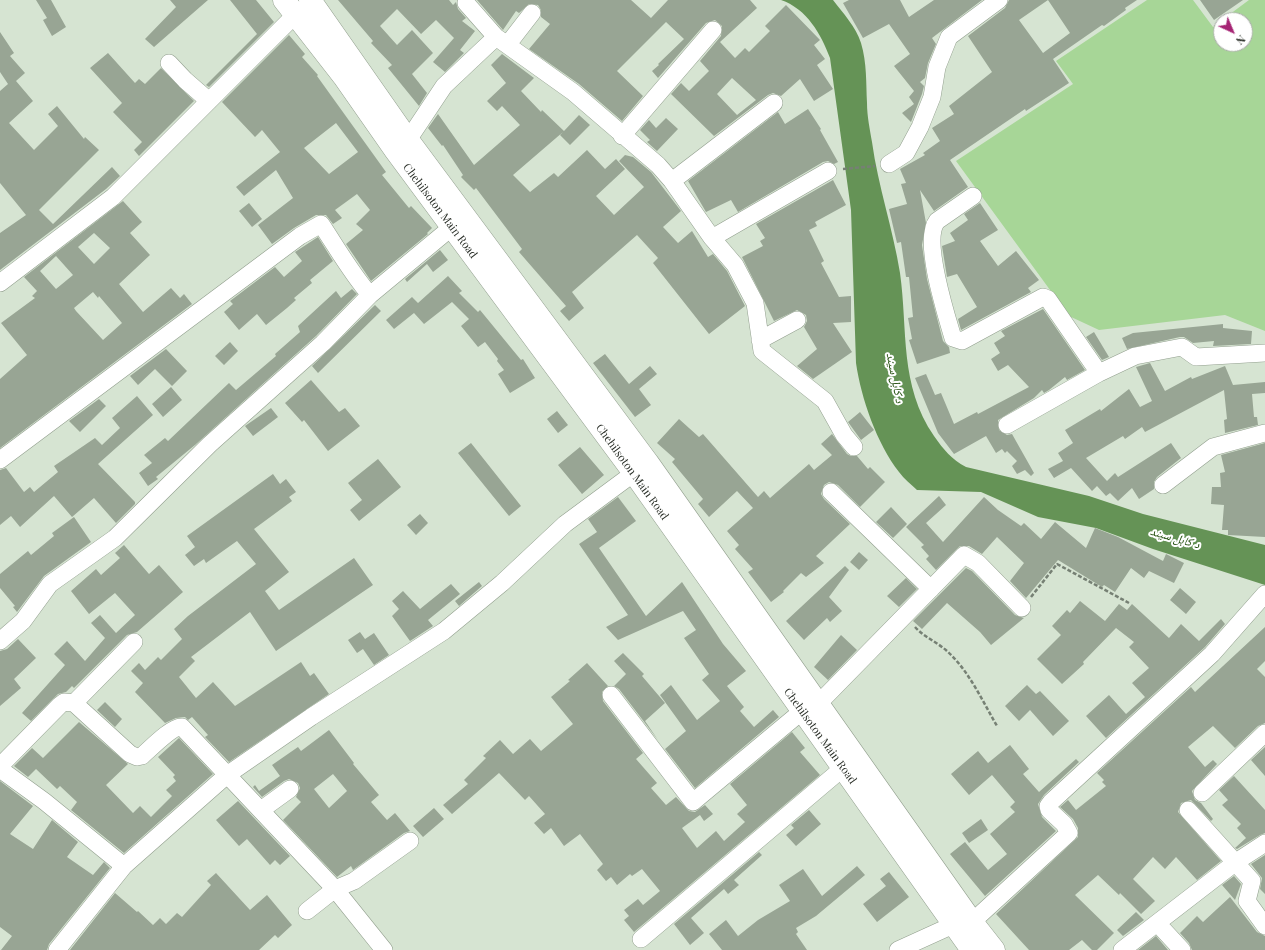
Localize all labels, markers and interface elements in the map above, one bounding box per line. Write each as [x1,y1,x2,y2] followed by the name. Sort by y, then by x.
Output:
[1213,12,1253,52] north arrow
[1233,32,1249,48] text: N
[400,161,480,261] street label: Chehilsoton Main Road
[883,352,907,404] water label: د کابل سيند
[593,422,671,522] street label: Chehilsoton Main Road
[1149,524,1201,552] water label: د کابل سيند
[781,686,859,786] street label: Chehilsoton Main Road

